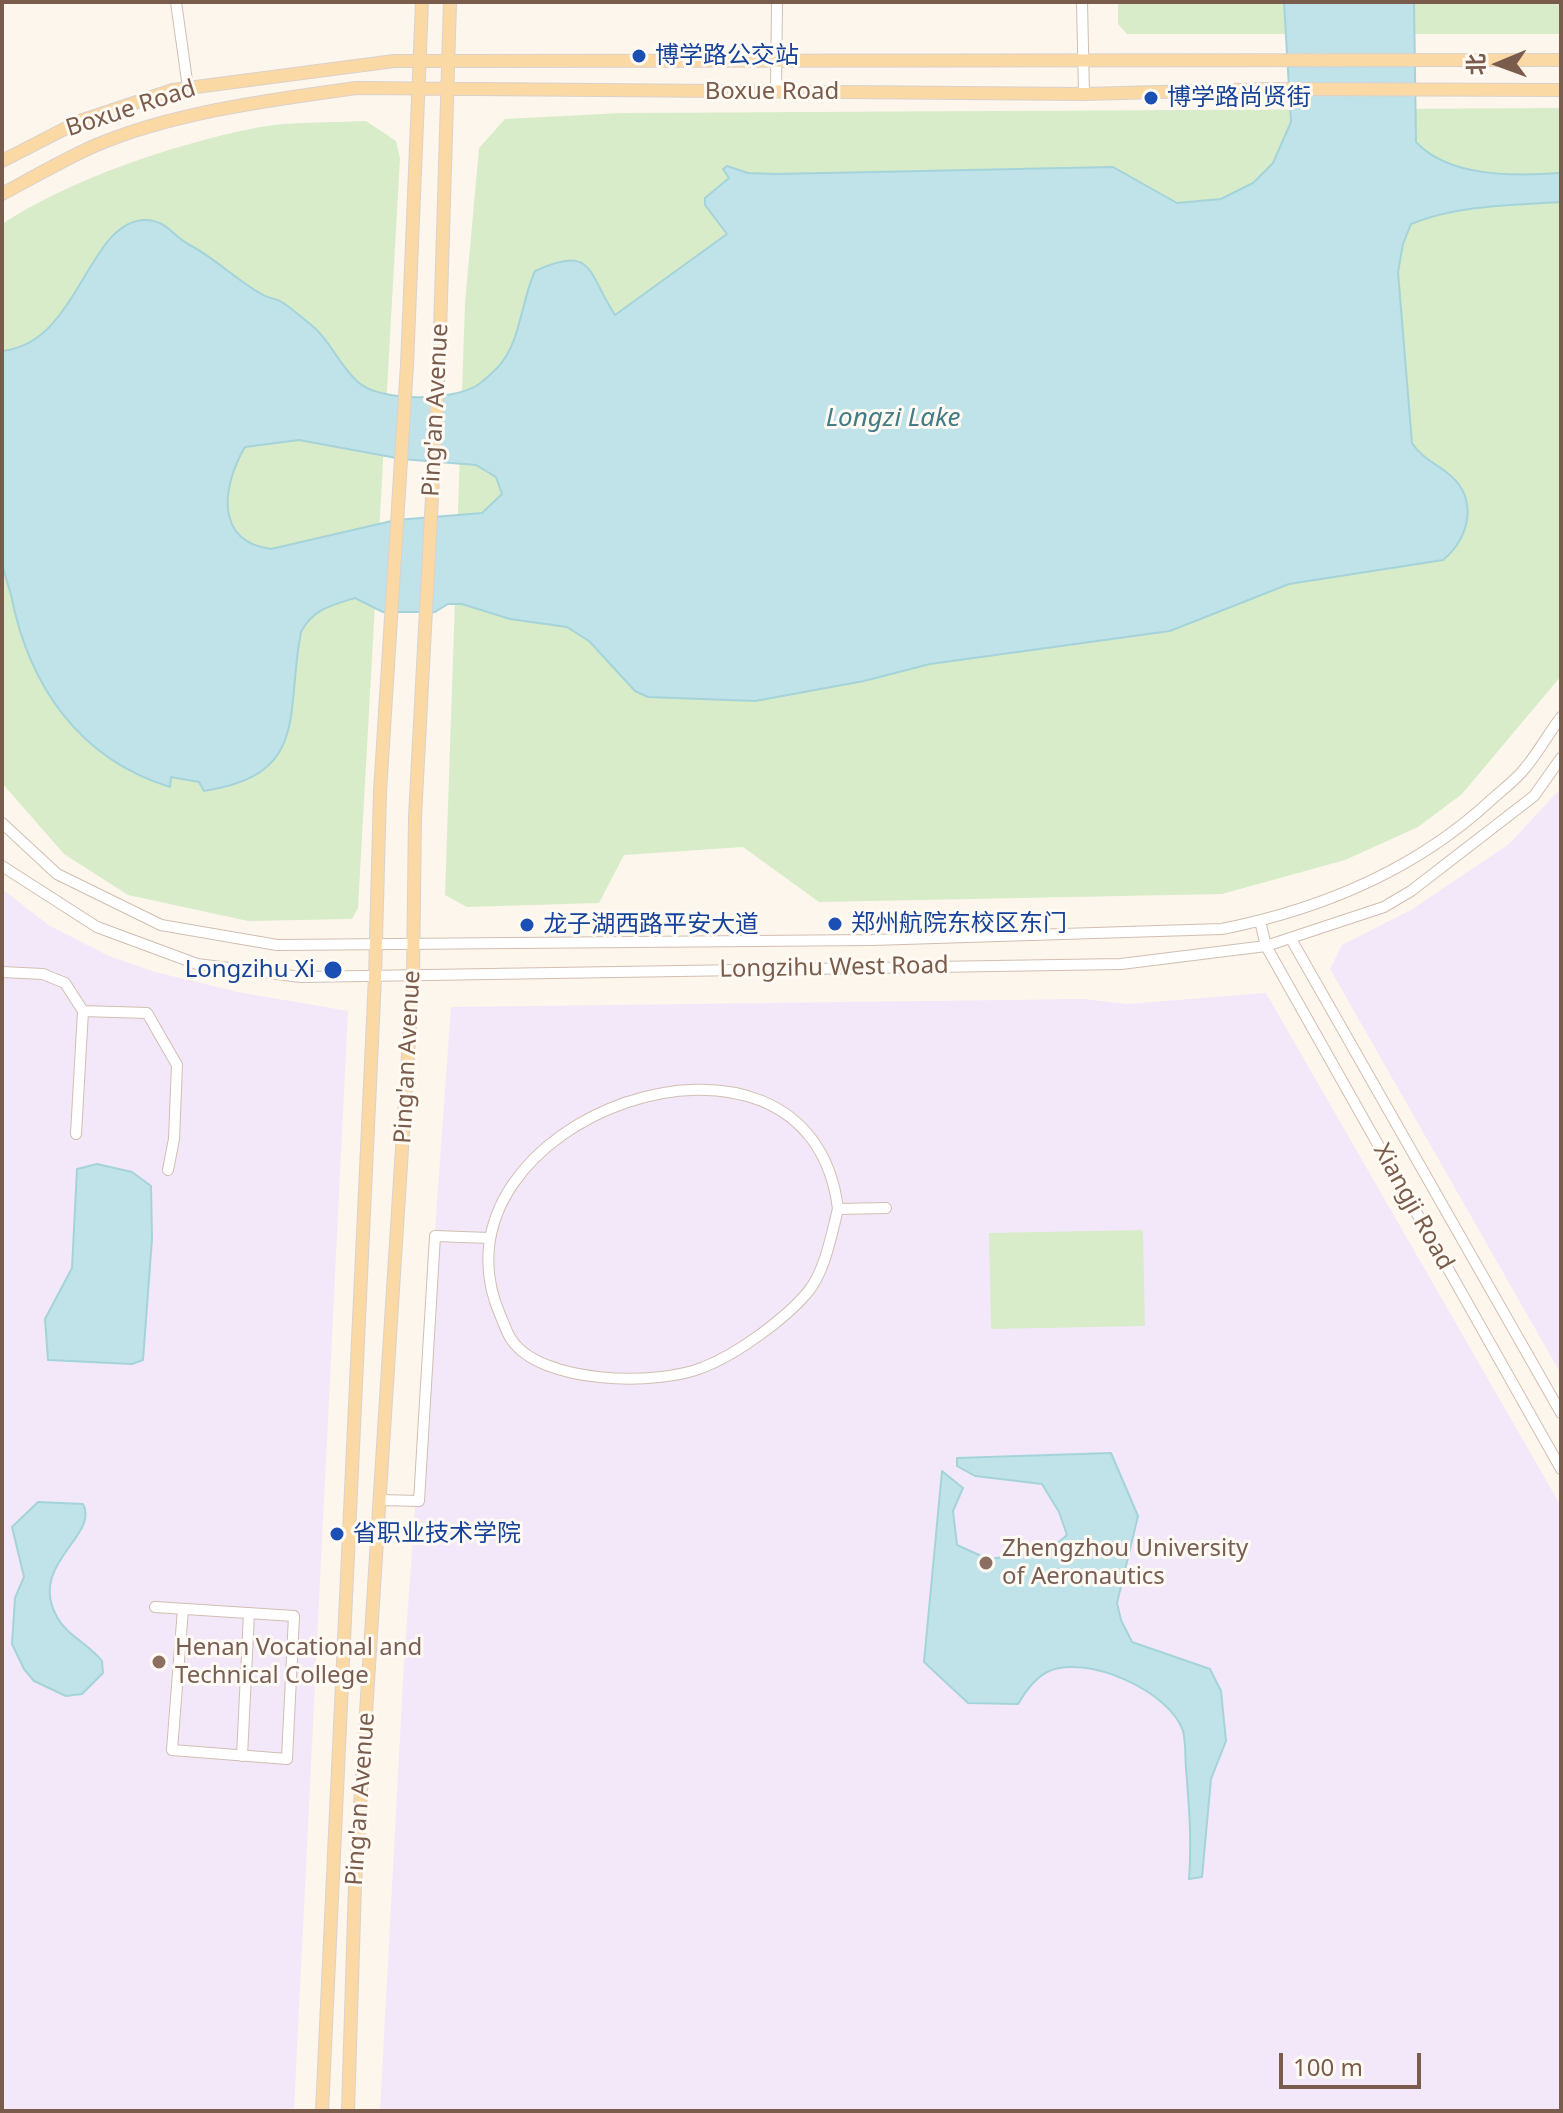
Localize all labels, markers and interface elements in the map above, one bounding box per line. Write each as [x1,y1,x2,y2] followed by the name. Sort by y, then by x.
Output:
[1459,24,1539,104] north arrow
[655,42,799,70] place label: 博学路公交站
[630,47,648,65] marker: 博学路公交站
[1460,53,1490,76] text: 北
[63,75,199,143] street label: Boxue Road
[705,78,839,106] street label: Boxue Road
[1167,84,1311,112] place label: 博学路尚贤街
[1142,89,1160,107] marker: 博学路尚贤街
[417,323,455,497] street label: Ping'an Avenue
[826,403,960,435] water label: Longzi Lake
[851,910,1067,938] place label: 郑州航院东校区东门
[543,911,759,939] place label: 龙子湖西路平安大道
[826,915,844,933] marker: 郑州航院东校区东门
[518,916,536,934] marker: 龙子湖西路平安大道
[719,952,949,984] street label: Longzihu West Road
[185,956,315,984] place label: Longzihu Xi
[322,959,344,981] marker: Longzihu Xi
[389,970,427,1144] street label: Ping'an Avenue
[1367,1139,1459,1275] street label: Xiangji Road
[353,1520,521,1548] place label: 省职业技术学院
[328,1525,346,1543] marker: 省职业技术学院
[1002,1535,1248,1591] place label: Zhengzhou University of Aeronautics
[977,1554,995,1572] marker: Zhengzhou University of Aeronautics
[175,1634,422,1690] place label: Henan Vocational and Technical College
[150,1653,168,1671] marker: Henan Vocational and Technical College
[341,1711,381,1887] street label: Ping'an Avenue
[1283,2037,1425,2087] scale bar
[1293,2050,1363,2083] text: 100 m

